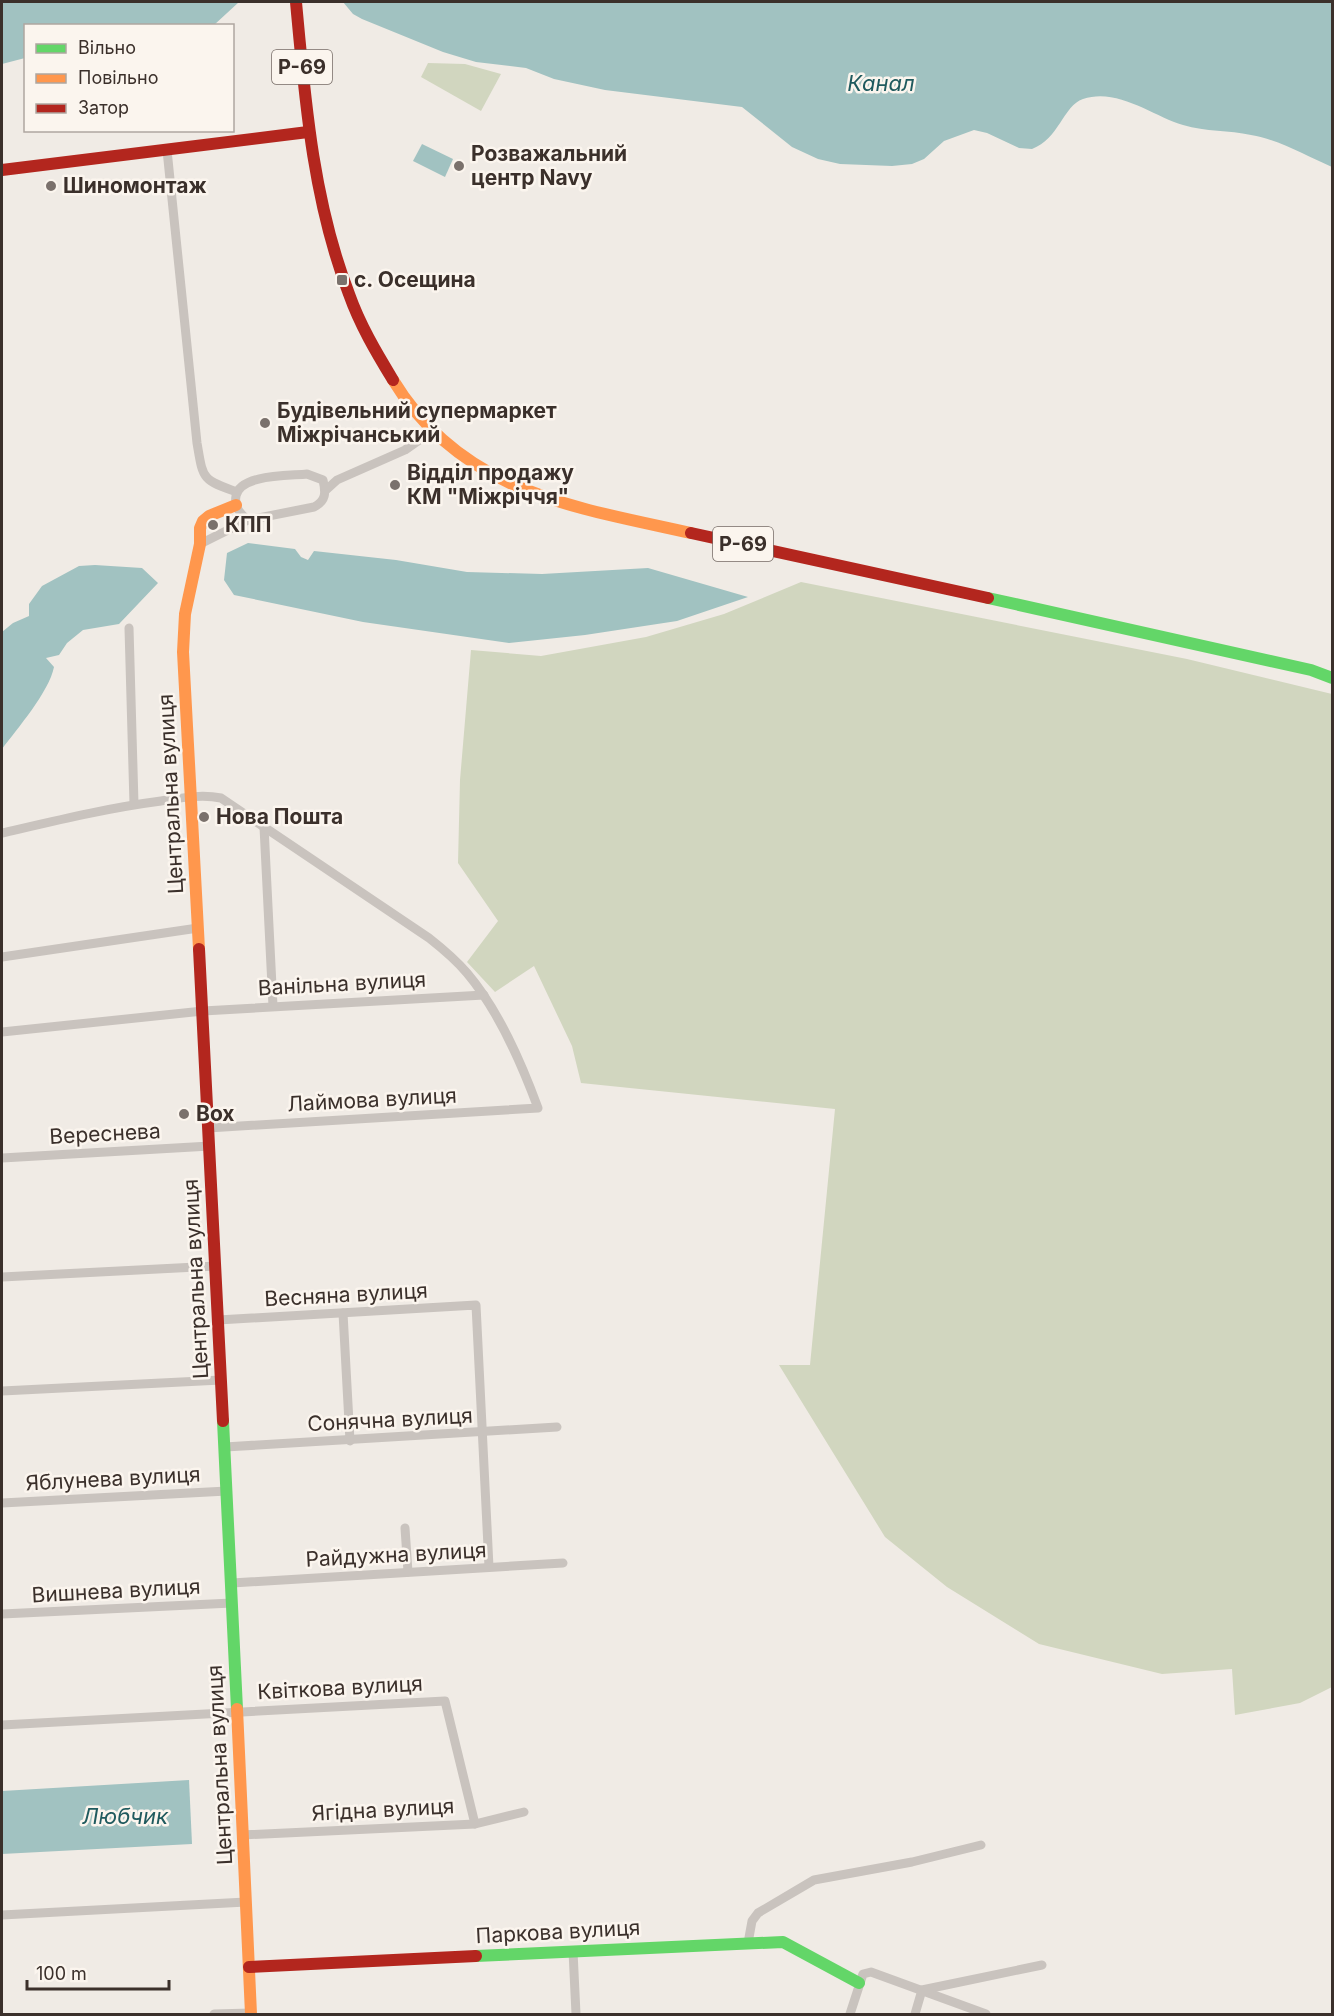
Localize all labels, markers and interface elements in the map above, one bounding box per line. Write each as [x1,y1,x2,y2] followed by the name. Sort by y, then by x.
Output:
[24,24,234,132] legend
[78,37,136,58] text: Вільно
[272,50,332,84] road number: Р-69
[78,67,159,88] text: Повільно
[847,70,915,96] water label: Канал
[78,97,129,118] text: Затор
[471,141,627,190] place label: Розважальний центр Navy
[452,159,466,173] marker: Розважальний центр Navy
[63,173,207,198] place label: Шиномонтаж
[44,179,58,193] marker: Шиномонтаж
[354,267,476,292] place label: с. Осещина
[335,273,349,287] marker: с. Осещина
[277,398,557,447] place label: Будівельний супермаркет Міжрічанський
[258,416,272,430] marker: Будівельний супермаркет Міжрічанський
[407,460,574,509] place label: Відділ продажу КМ "Міжріччя"
[388,478,402,492] marker: Відділ продажу КМ "Міжріччя"
[225,512,271,537] place label: КПП
[206,518,220,532] marker: КПП
[713,527,773,561] road number: Р-69
[153,693,188,895] street label: Центральна вулиця
[216,804,343,829] place label: Нова Пошта
[197,810,211,824] marker: Нова Пошта
[257,967,427,1000] street label: Ванільна вулиця
[287,1083,457,1116] street label: Лаймова вулиця
[196,1101,235,1126] place label: Box
[177,1107,191,1121] marker: Box
[49,1118,161,1149] street label: Вереснева
[178,1178,213,1380] street label: Центральна вулиця
[264,1278,428,1311] street label: Весняна вулиця
[307,1403,473,1436] street label: Сонячна вулиця
[25,1461,201,1496] street label: Яблунева вулиця
[305,1537,487,1572] street label: Райдужна вулиця
[31,1574,201,1607] street label: Вишнева вулиця
[202,1664,237,1866] street label: Центральна вулиця
[257,1671,423,1704] street label: Квіткова вулиця
[311,1793,455,1826] street label: Ягідна вулиця
[82,1803,169,1829] water label: Любчик
[475,1915,641,1948] street label: Паркова вулиця
[27,1953,170,1991] scale bar
[36,1963,87,1984] text: 100 m

